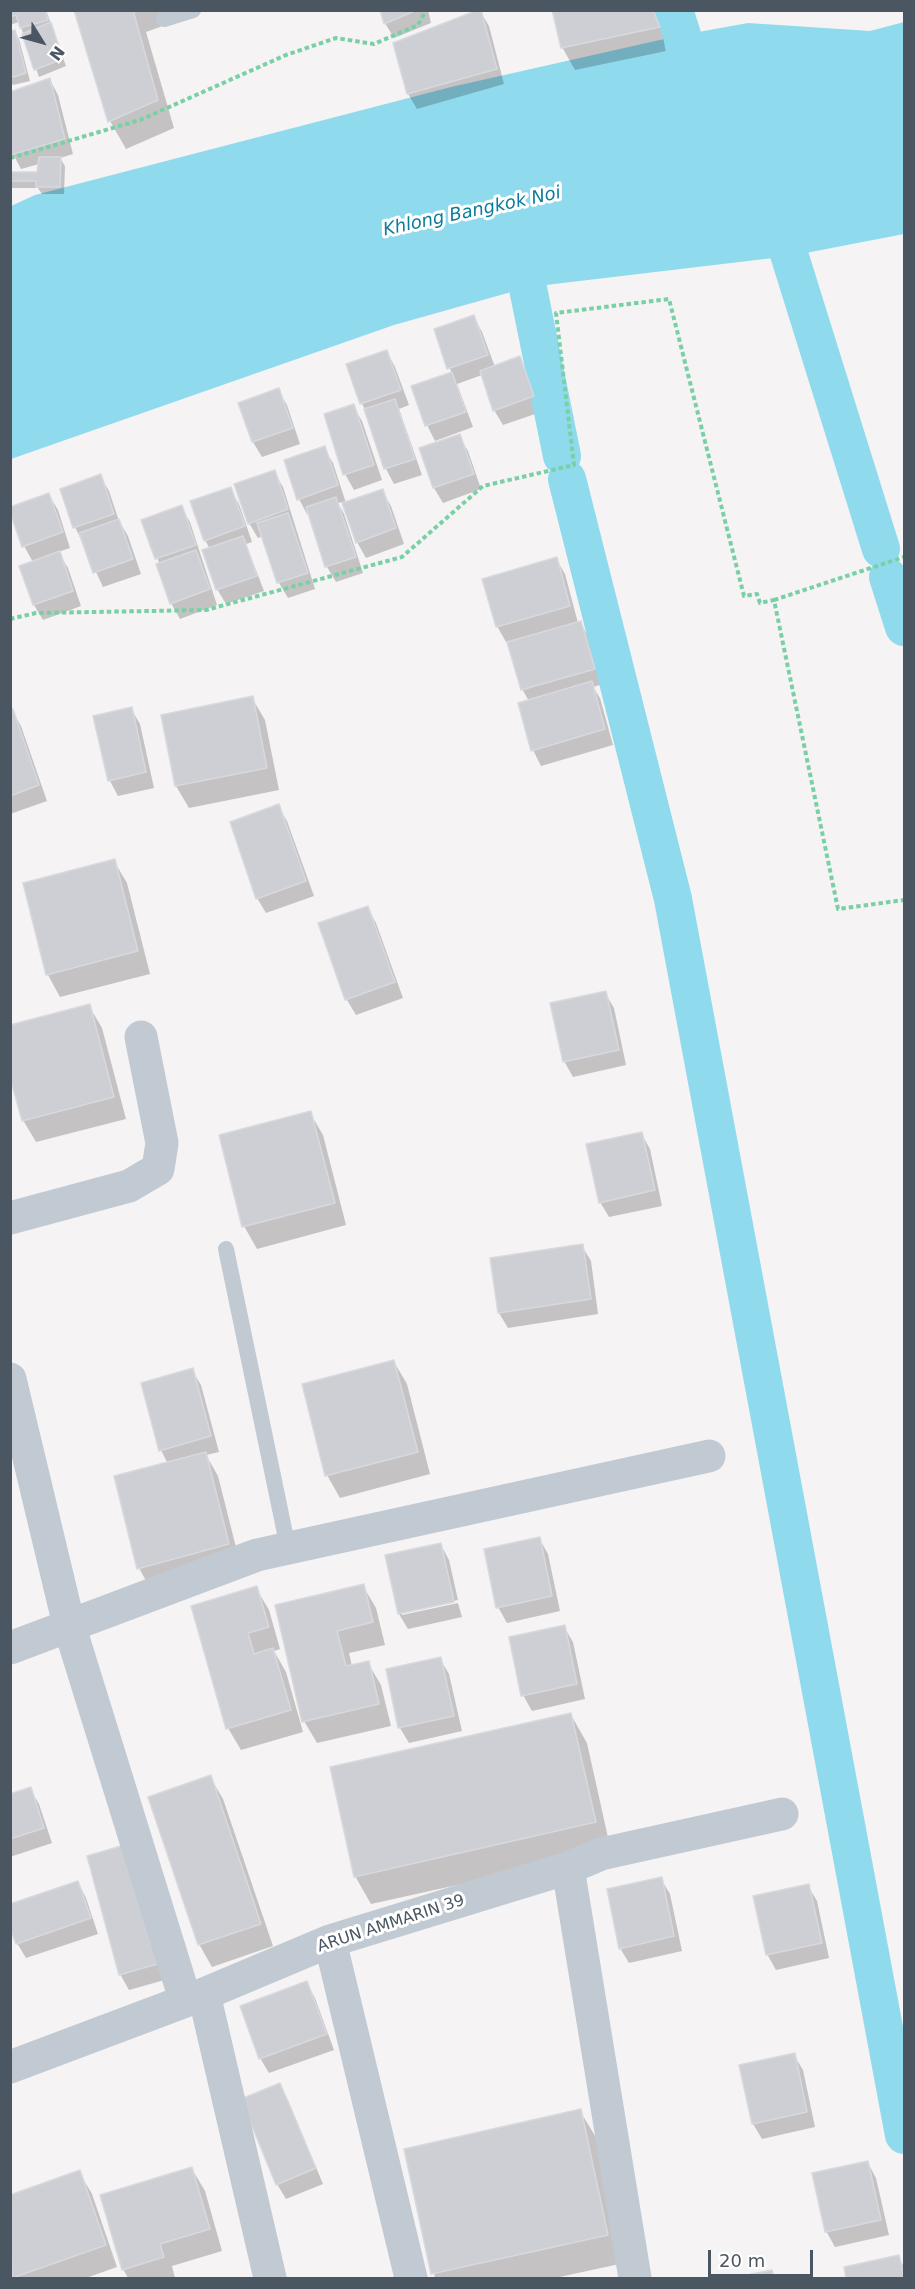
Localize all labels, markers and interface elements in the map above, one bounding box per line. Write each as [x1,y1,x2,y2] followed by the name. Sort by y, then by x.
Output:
[12,12,72,72] north arrow
[45,42,68,64] text: N
[381,183,563,241] water label: Khlong Bangkok Noi
[315,1891,467,1957] street label: ARUN AMMARIN 39
[711,2238,816,2276] scale bar
[719,2250,765,2271] text: 20 m

